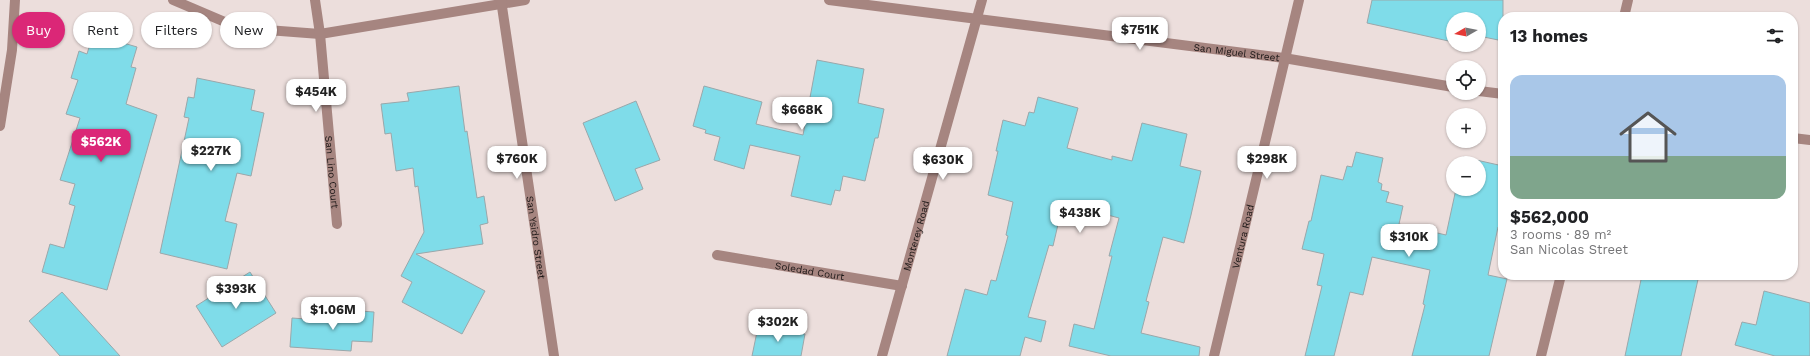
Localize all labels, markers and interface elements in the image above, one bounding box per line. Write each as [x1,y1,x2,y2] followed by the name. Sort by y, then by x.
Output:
[12,12,65,48] chip: Buy
[73,12,133,48] chip: Rent
[141,12,212,48] chip: Filters
[220,12,277,48] chip: New
[1446,12,1486,52] north arrow
[1446,12,1486,196] map controls
[1112,17,1168,51] pin: $751K
[1121,22,1159,37] text: $751K
[1764,25,1786,47] icon: filters
[1510,26,1588,46] text: 13 homes
[1193,42,1281,63] street label: San Miguel Street
[1446,60,1486,100] button: locate
[288,79,344,113] pin: $454K
[295,84,337,99] text: $454K
[774,97,830,131] pin: $668K
[1612,101,1684,173] icon: home
[781,102,823,117] text: $668K
[1446,108,1486,148] button: +
[73,129,129,163] pin: $562K
[81,134,121,149] text: $562K
[323,135,341,210] street label: San Lino Court
[183,138,239,172] pin: $227K
[191,143,231,158] text: $227K
[489,146,545,180] pin: $760K
[1239,146,1295,180] pin: $298K
[915,147,971,181] pin: $630K
[496,151,538,166] text: $760K
[1246,151,1288,166] text: $298K
[922,152,964,167] text: $630K
[1446,156,1486,196] button: −
[524,195,548,281] street label: San Ysidro Street
[901,199,931,272] street label: Monterey Road
[1052,200,1108,234] pin: $438K
[1230,203,1256,270] street label: Ventura Road
[1059,205,1101,220] text: $438K
[1510,207,1589,227] text: $562,000
[1381,224,1437,258] pin: $310K
[1510,227,1611,242] text: 3 rooms · 89 m²
[1389,229,1429,244] text: $310K
[1510,242,1628,257] text: San Nicolas Street
[774,260,846,282] street label: Soledad Court
[208,276,264,310] pin: $393K
[216,281,256,296] text: $393K
[300,297,366,331] pin: $1.06M
[310,302,356,317] text: $1.06M
[750,309,806,343] pin: $302K
[757,314,799,329] text: $302K

